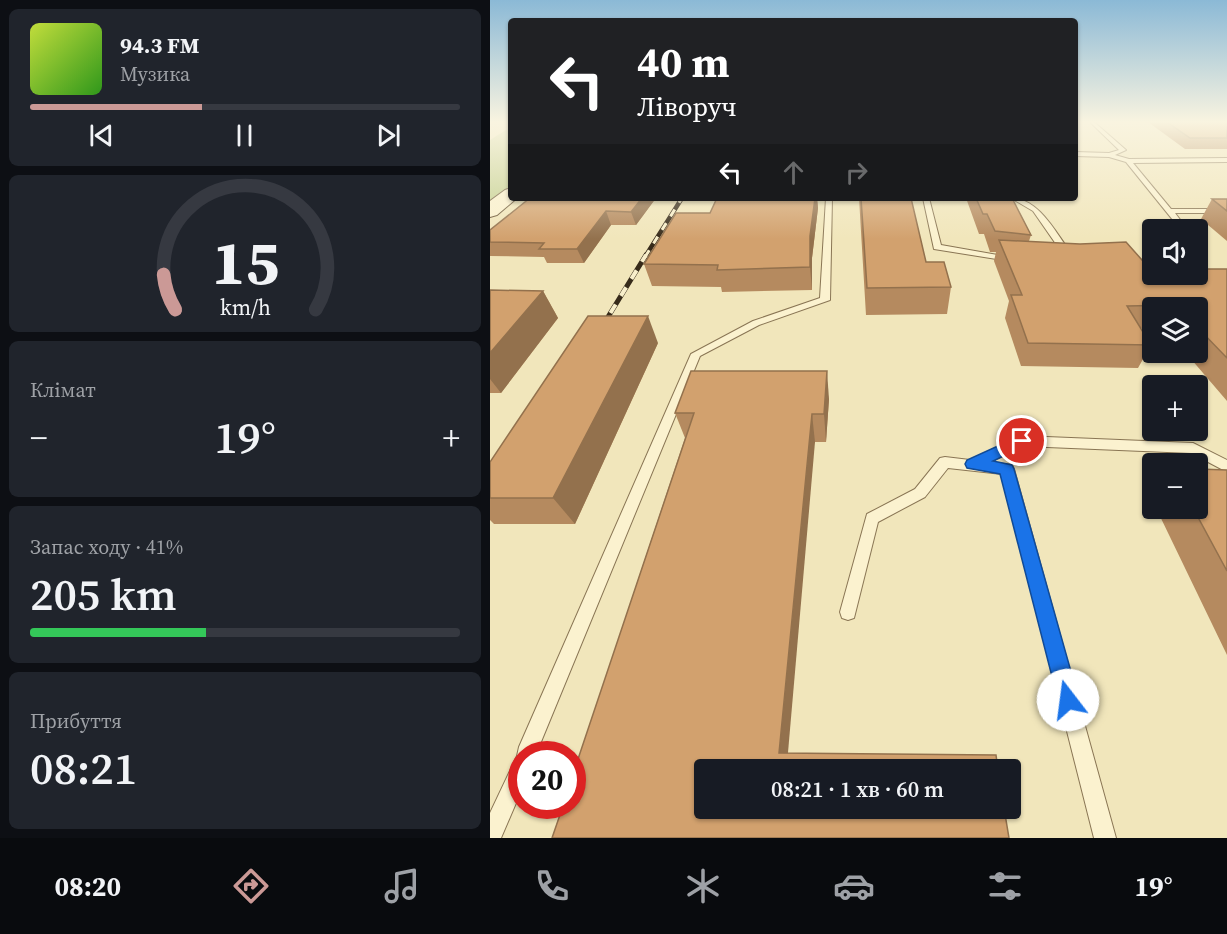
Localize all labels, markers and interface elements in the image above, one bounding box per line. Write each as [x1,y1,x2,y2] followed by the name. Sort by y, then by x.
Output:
[120,30,199,60] text: 94.3 FM
[637,33,730,91] text: 40 m
[538,42,616,120] icon: left
[120,60,190,88] text: Музика
[637,88,737,125] text: Ліворуч
[85,119,118,152] icon: previous
[228,119,261,152] icon: pause
[372,119,405,152] icon: next
[714,156,747,189] icon: left
[777,156,810,189] icon: ahead
[840,156,873,189] icon: right
[211,219,279,305] text: 15
[1142,219,1208,519] map controls
[1142,219,1208,285] button: sound
[219,294,271,323] text: km/h
[1142,297,1208,363] button: layers
[1142,375,1208,441] button: +
[30,376,96,404] text: Клімат
[214,406,276,468] text: 19°
[30,415,48,460] text: −
[443,415,460,460] text: +
[996,415,1047,466] pin
[1005,424,1038,457] icon: arrive
[1142,453,1208,519] button: −
[30,533,183,561] text: Запас ходу · 41%
[30,563,177,625] text: 205 km
[1036,668,1100,732] position arrow
[30,707,122,735] text: Прибуття
[30,737,137,799] text: 08:21
[508,741,586,819] speed limit sign: 20
[771,774,944,804] text: 08:21 · 1 хв · 60 m
[230,865,272,907] icon: directions
[381,865,423,907] icon: music
[531,865,573,907] icon: phone
[682,865,724,907] icon: climate
[833,865,875,907] icon: car
[984,865,1026,907] icon: filters
[54,868,121,905] text: 08:20
[1134,868,1173,905] text: 19°

